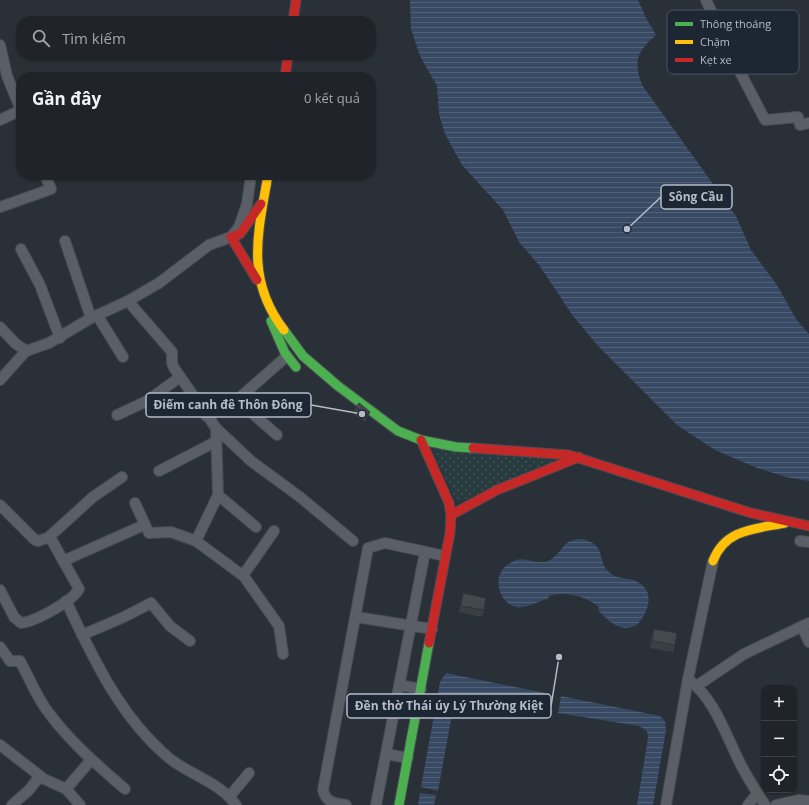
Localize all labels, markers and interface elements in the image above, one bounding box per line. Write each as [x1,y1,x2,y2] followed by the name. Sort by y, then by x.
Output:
[667,10,799,74] legend
[16,16,376,60] search box
[700,16,771,31] text: Thông thoáng
[30,27,52,49] icon: search
[62,28,126,48] text: Tìm kiếm
[700,34,730,49] text: Chậm
[700,52,732,67] text: Kẹt xe
[32,87,101,110] text: Gần đây
[304,89,360,107] text: 0 kết quả
[661,185,732,209] callout: Sông Cầu
[669,188,723,205] text: Sông Cầu
[146,393,311,417] callout: Điếm canh đê Thôn Đông
[153,396,303,413] text: Điếm canh đê Thôn Đông
[761,685,797,793] map controls
[761,685,797,721] button: +
[347,694,551,718] callout: Đền thờ Thái úy Lý Thường Kiệt
[355,697,543,714] text: Đền thờ Thái úy Lý Thường Kiệt
[761,721,797,757] button: −
[761,757,797,793] button: locate

